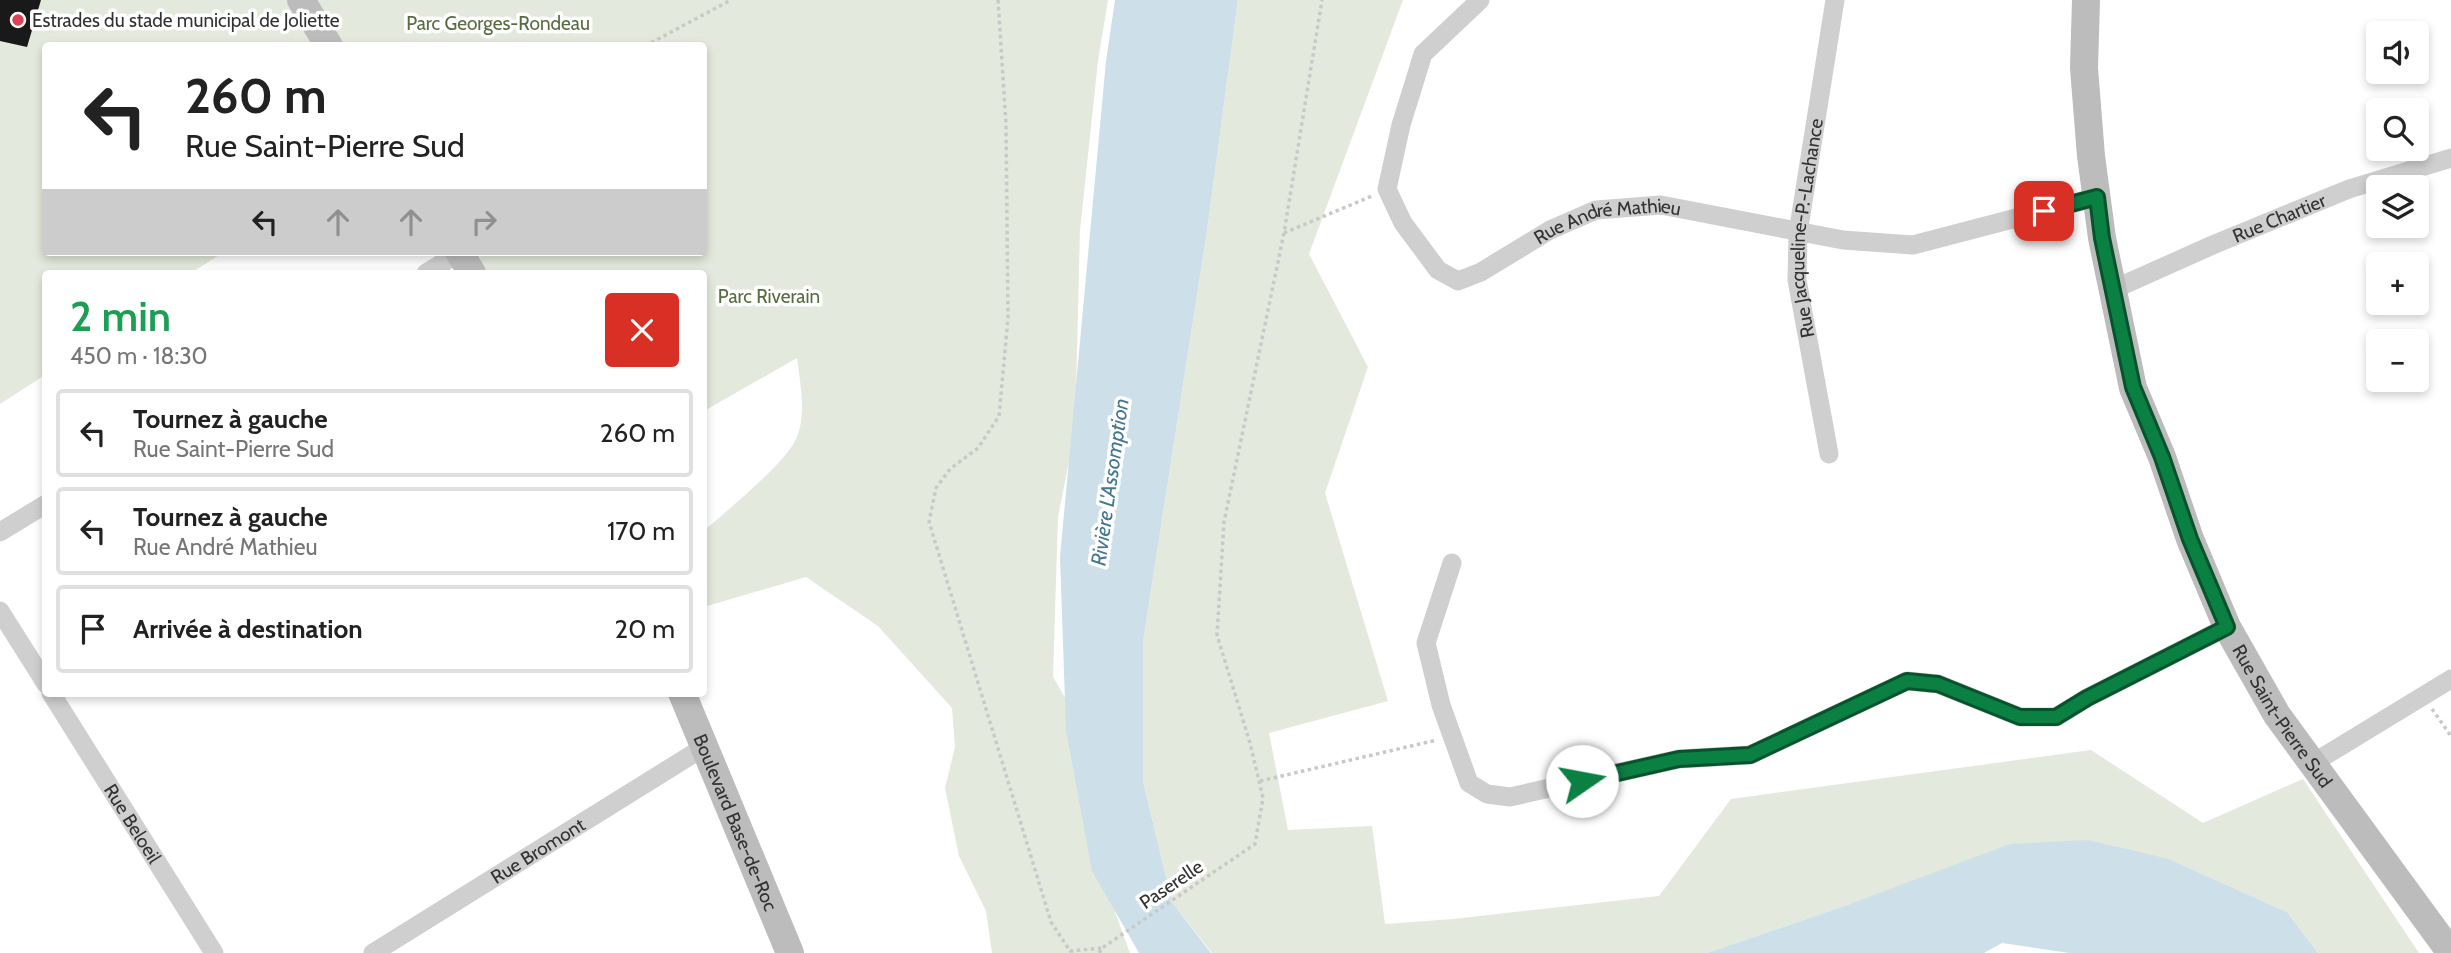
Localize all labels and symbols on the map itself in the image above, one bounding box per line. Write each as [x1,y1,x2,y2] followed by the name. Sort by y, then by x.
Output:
[32,9,340,32] place label: Estrades du stade municipal de Joliette
[10,12,26,28] marker: Estrades du stade municipal de Joliette
[406,12,590,35] park label: Parc Georges-Rondeau
[1786,117,1828,340] street label: Rue Jacqueline-P.-Lachance
[2014,181,2074,241] pin
[2229,189,2329,248] street label: Rue Chartier
[1530,194,1683,249] street label: Rue André Mathieu
[718,285,820,308] park label: Parc Riverain
[1085,397,1134,567] water label: Rivière L'Assomption
[2227,640,2337,792] street label: Rue Saint-Pierre Sud
[688,731,782,915] street label: Boulevard Base-de-Roc
[1545,744,1619,818] position arrow
[99,780,166,868] street label: Rue Beloeil
[487,813,590,889] street label: Rue Bromont
[1135,855,1208,914] street label: Paserelle

